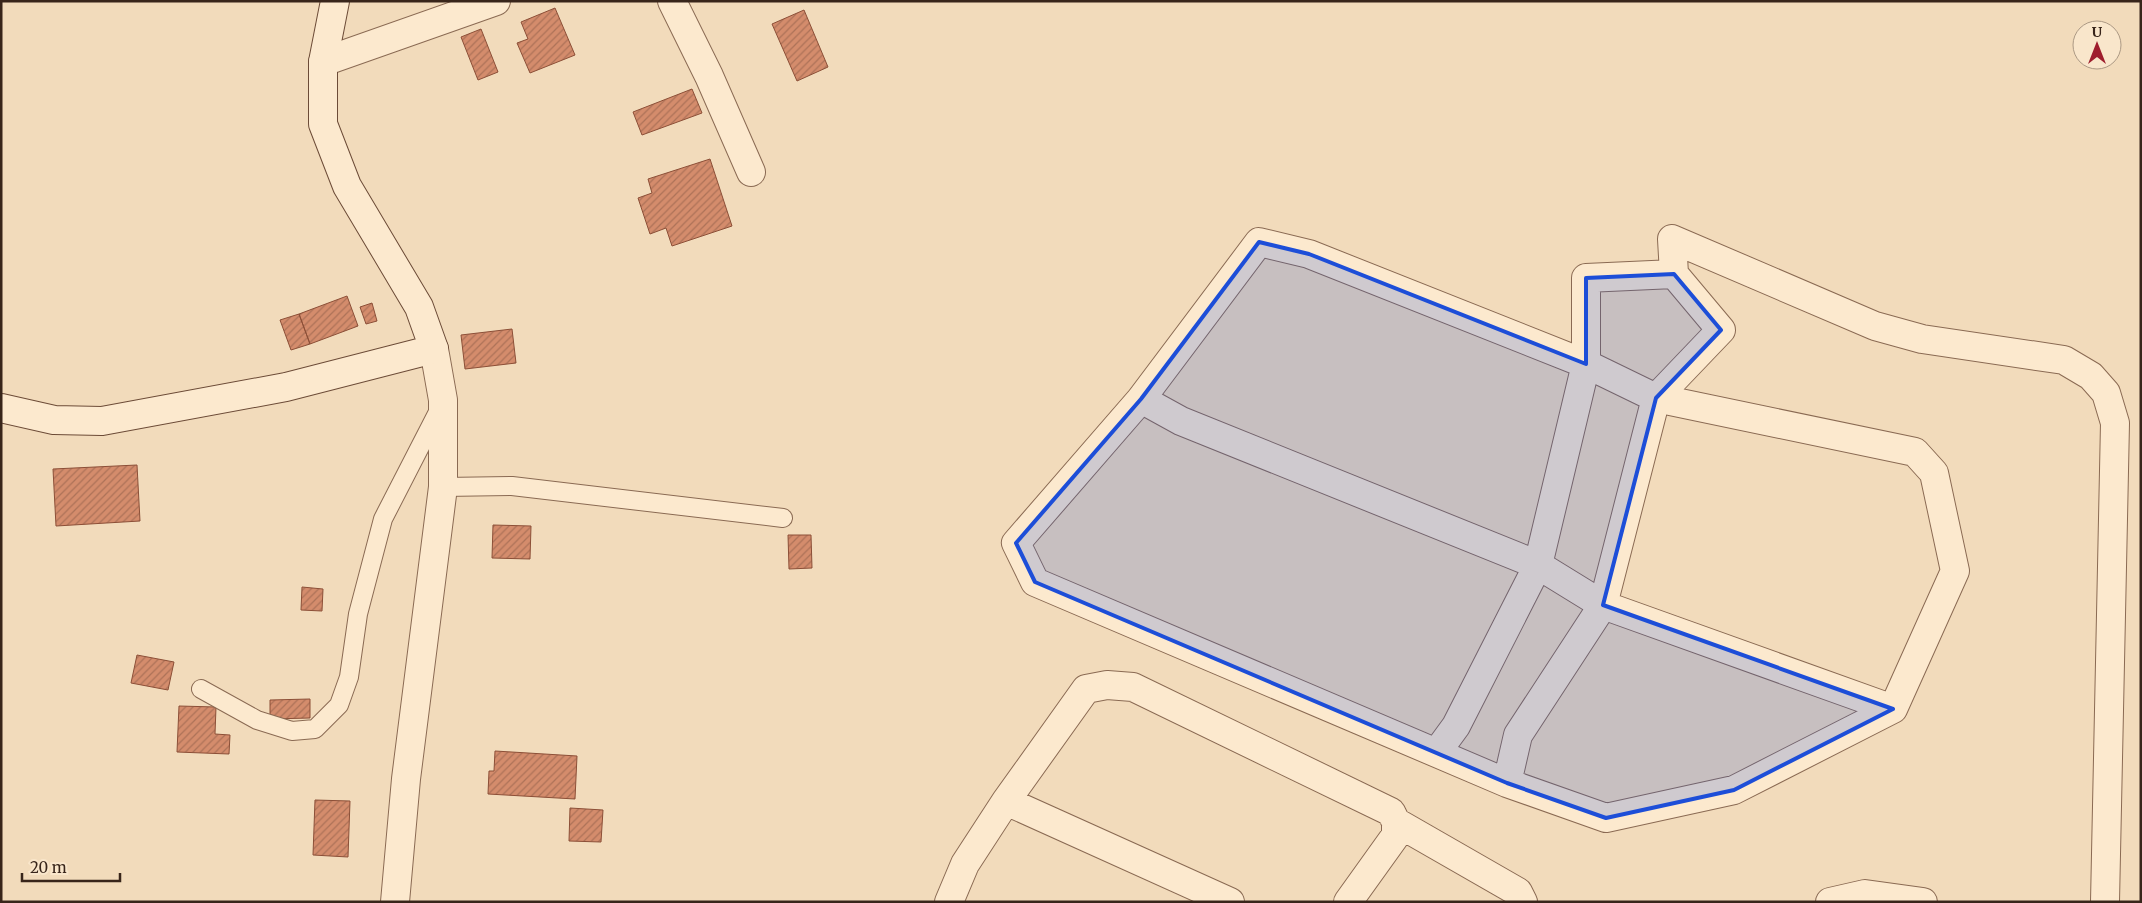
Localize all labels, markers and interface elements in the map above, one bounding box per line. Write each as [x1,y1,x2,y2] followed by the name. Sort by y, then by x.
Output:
[2072,20,2122,70] north arrow
[2092,23,2103,41] text: U
[22,850,120,882] scale bar
[30,858,67,877] text: 20 m

